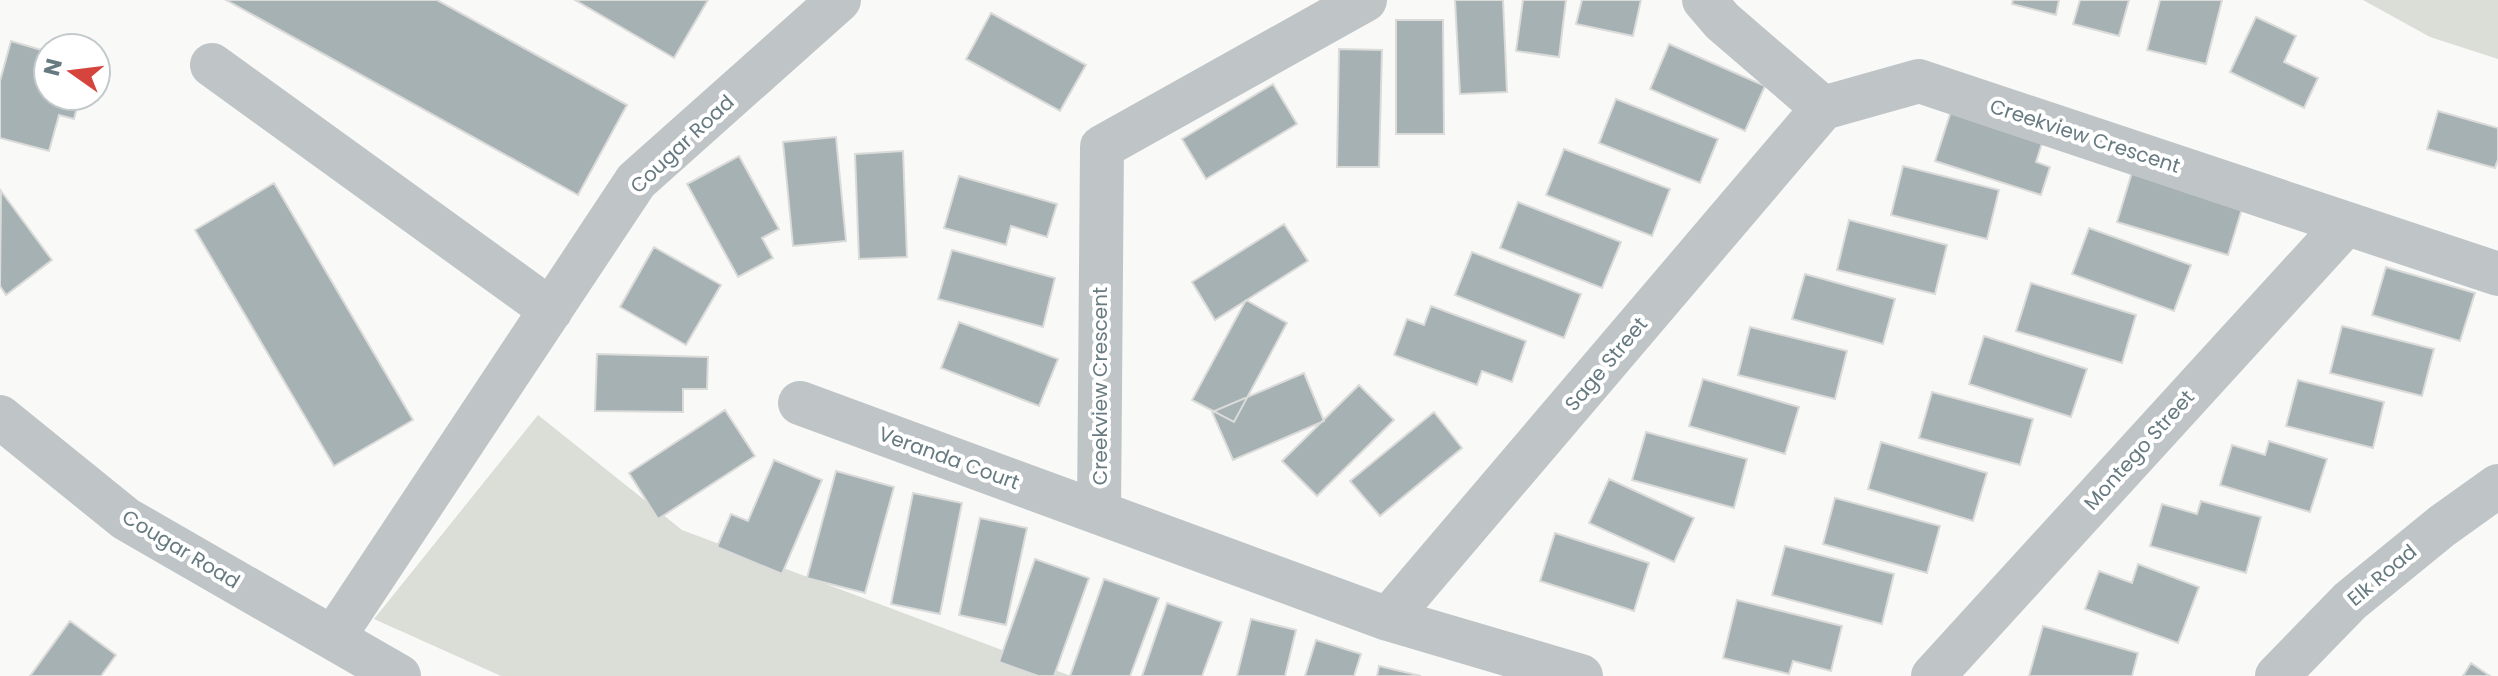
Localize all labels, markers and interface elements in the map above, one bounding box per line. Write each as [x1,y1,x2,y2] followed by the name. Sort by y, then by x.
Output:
[32,32,112,112] north arrow
[36,56,70,79] text: N
[624,88,740,200] street label: Cougar Road
[1986,92,2184,180] street label: Creekview Crescent
[1086,287,1114,485] street label: Creekview Crescent
[1558,311,1654,417] street label: Sage Street
[2077,384,2201,516] street label: Montego Street
[875,420,1023,496] street label: Veranda Court
[117,503,245,595] street label: Cougar Road
[2341,538,2423,612] street label: Elk Road

